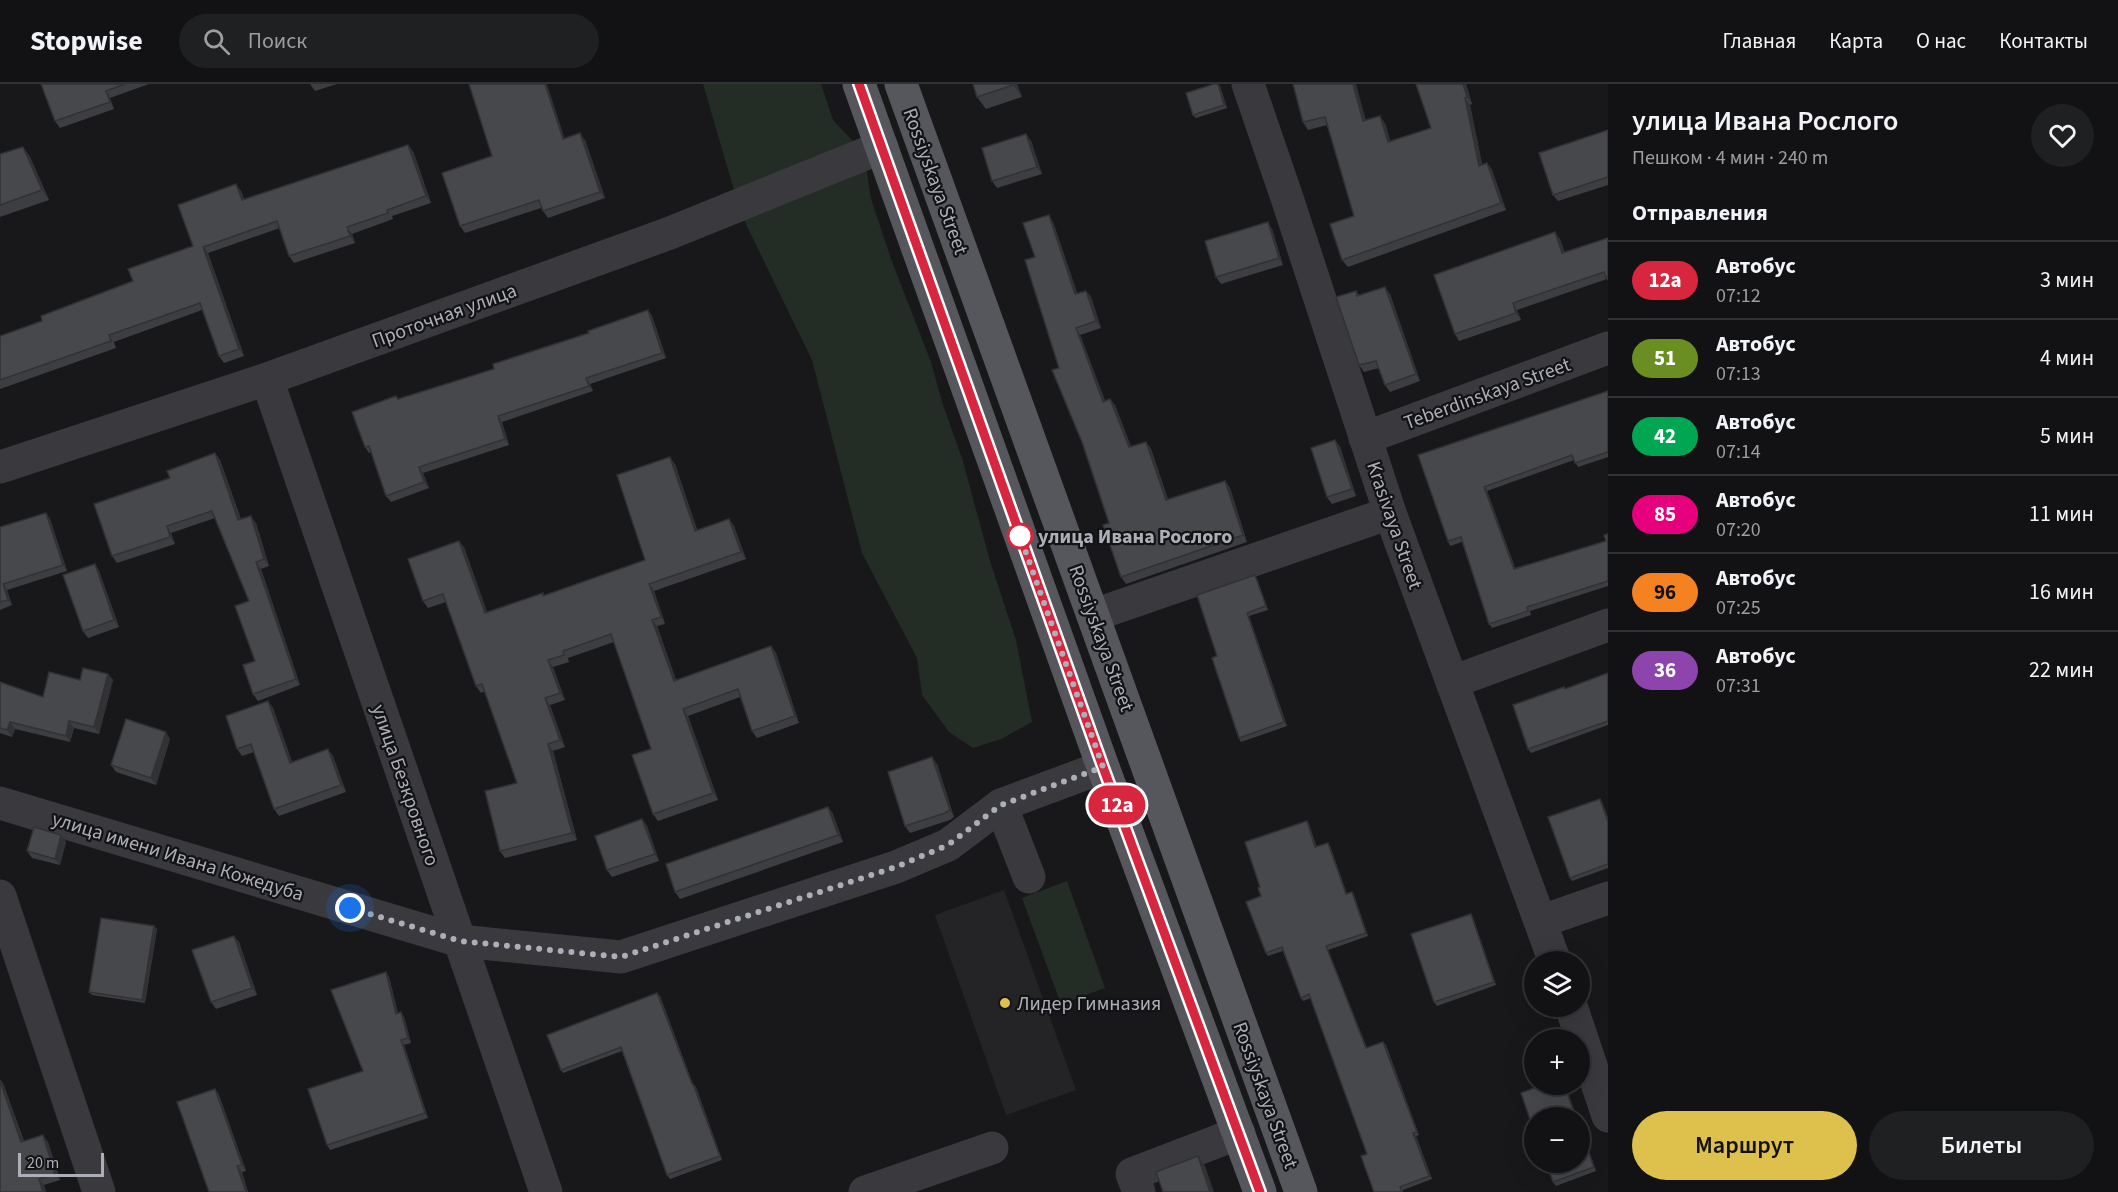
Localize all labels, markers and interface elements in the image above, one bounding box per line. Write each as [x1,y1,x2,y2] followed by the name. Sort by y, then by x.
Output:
[179,14,599,68] search box
[30,21,143,61] text: Stopwise
[200,25,233,58] icon: search
[248,25,307,57] text: Поиск
[1723,26,1796,56] text: Главная
[1829,26,1883,56] text: Карта
[1916,26,1966,56] text: О нас
[1999,26,2088,56] text: Контакты
[1632,101,1898,141] text: улица Ивана Рослого
[896,104,975,259] street label: Rossiyskaya Street
[2031,104,2094,167] button: heart
[1632,144,1828,172] text: Пешком · 4 мин · 240 m
[1632,197,1768,229] text: Отправления
[1716,250,1796,282] text: Автобус
[2040,264,2094,296] text: 3 мин
[1648,265,1682,295] text: 12a
[368,277,521,355] street label: Проточная улица
[1716,282,1761,310] text: 07:12
[1716,328,1796,360] text: Автобус
[2040,342,2094,374] text: 4 мин
[1654,343,1676,373] text: 51
[1400,351,1575,437] street label: Teberdinskaya Street
[1716,360,1761,388] text: 07:13
[1716,406,1796,438] text: Автобус
[2040,420,2094,452] text: 5 мин
[1654,421,1676,451] text: 42
[1716,438,1761,466] text: 07:14
[1359,458,1429,593] street label: Krasivaya Street
[1716,484,1796,516] text: Автобус
[2029,498,2094,530] text: 11 мин
[1654,499,1676,529] text: 85
[1716,516,1761,544] text: 07:20
[1007,523,1033,549] marker: улица Ивана Рослого
[1038,523,1232,551] place label: улица Ивана Рослого
[1062,561,1141,716] street label: Rossiyskaya Street
[1716,562,1796,594] text: Автобус
[2029,576,2094,608] text: 16 мин
[1654,577,1676,607] text: 96
[1716,594,1761,622] text: 07:25
[1716,640,1796,672] text: Автобус
[2029,654,2094,686] text: 22 мин
[1654,655,1676,685] text: 36
[1716,672,1761,700] text: 07:31
[364,701,446,870] street label: улица Безкровного
[1082,786,1152,824] line badge: 12a
[1100,790,1134,820] text: 12a
[48,805,307,909] street label: улица имени Ивана Кожедуба
[335,893,365,923] your location
[1524,951,1590,1173] map controls
[1524,951,1590,1017] button: layers
[1017,990,1161,1018] place label: Лидер Гимназия
[998,996,1012,1010] marker: Лидер Гимназия
[1226,1018,1305,1173] street label: Rossiyskaya Street
[1524,1029,1590,1095] button: +
[1524,1107,1590,1173] button: −
[1632,1111,1857,1180] button: Маршрут
[1869,1111,2094,1180] button: Билеты
[18,1150,104,1178] scale bar
[27,1152,59,1174] text: 20 m

